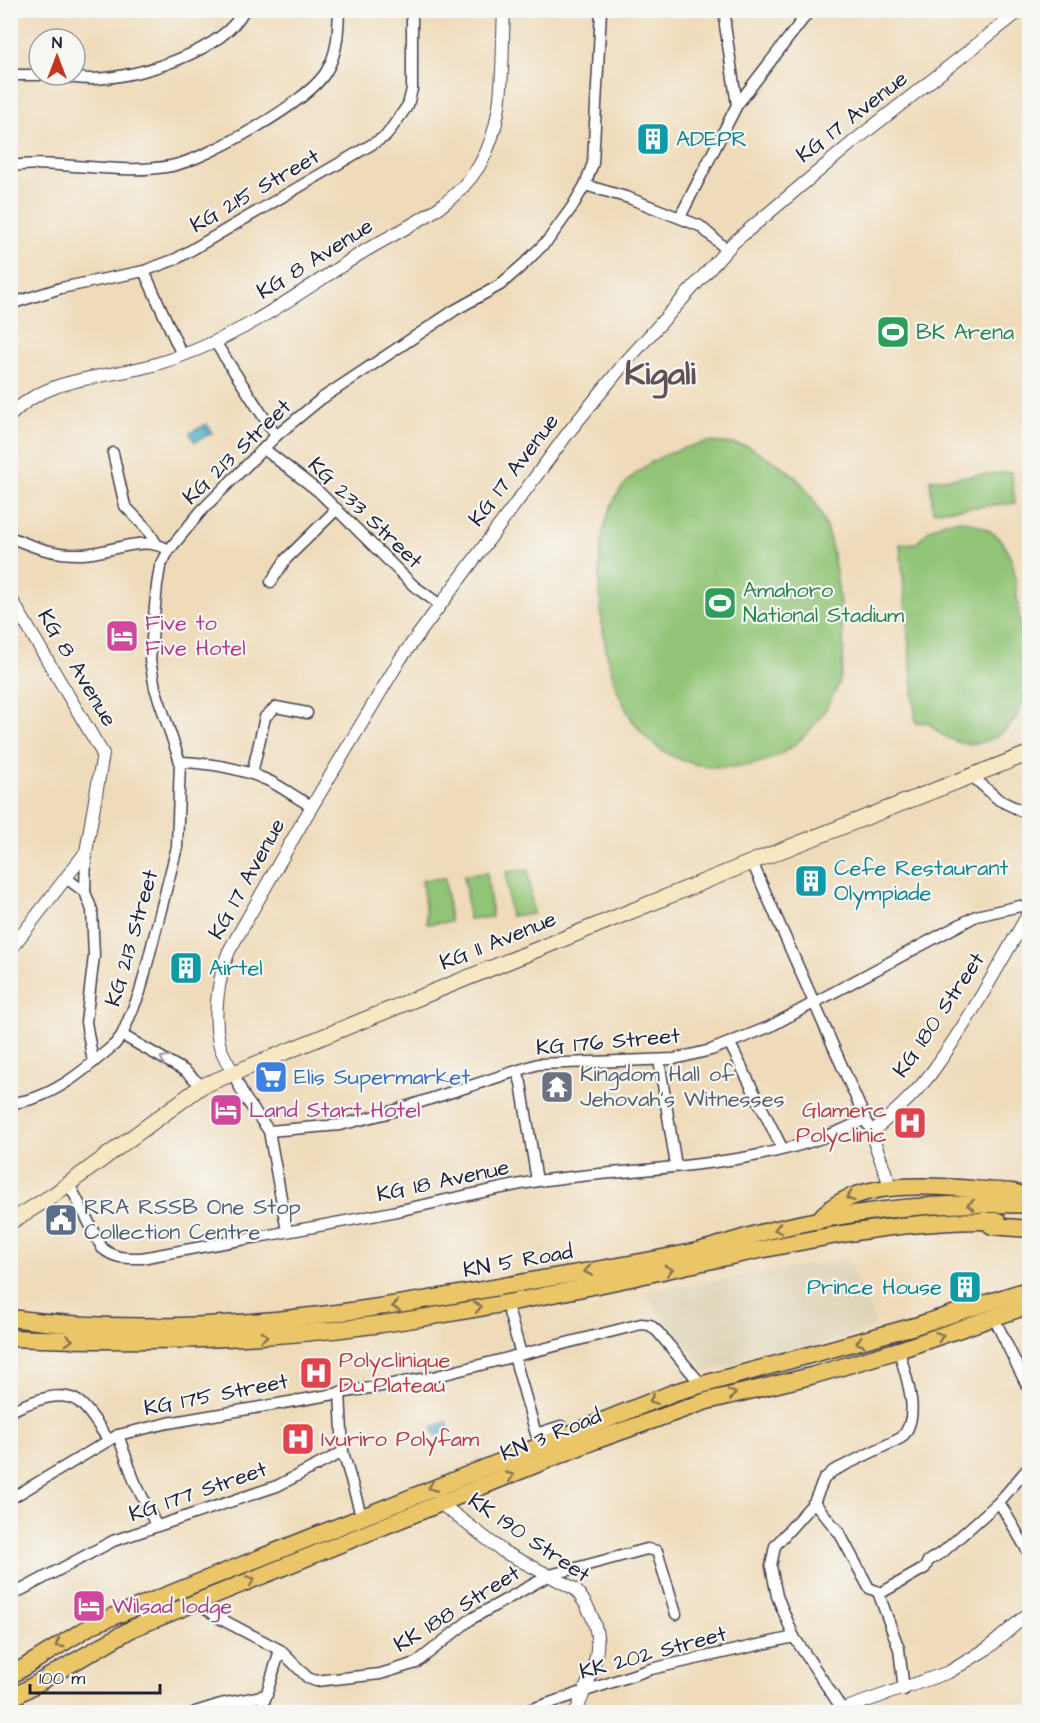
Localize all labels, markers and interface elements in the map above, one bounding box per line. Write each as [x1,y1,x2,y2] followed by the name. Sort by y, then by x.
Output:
[27,27,87,87] north arrow
[52,32,62,54] text: N
[790,63,914,170] street label: KG 17 Avenue
[635,121,671,157] building icon: ADEPR
[676,124,747,155] place label: ADEPR
[184,141,326,241] street label: KG 215 Street
[251,211,379,307] street label: KG 8 Avenue
[875,314,911,350] sports icon: BK Arena
[916,317,1014,348] place label: BK Arena
[624,350,696,399] district label: Kigali
[176,392,298,512] street label: KG 213 Street
[461,407,567,533] street label: KG 17 Avenue
[301,450,429,576] street label: KG 233 Street
[743,575,904,631] place label: Amahoro National Stadium
[702,585,738,621] sports icon: Amahoro National Stadium
[30,603,124,733] street label: KG 8 Avenue
[145,608,246,664] place label: Five to Five Hotel
[104,618,140,654] hotel icon: Five to Five Hotel
[201,813,293,945] street label: KG 17 Avenue
[834,853,1008,910] place label: Cefe Restaurant Olympiade
[793,863,829,899] building icon: Cefe Restaurant Olympiade
[98,866,166,1010] street label: KG 213 Street
[435,904,561,978] street label: KG 11 Avenue
[886,946,992,1084] street label: KG 180 Street
[168,950,204,986] building icon: Airtel
[209,953,263,984] place label: Airtel
[535,1020,681,1064] street label: KG 176 Street
[160,1055,170,1066] one-way arrow
[253,1059,289,1095] supermarket icon: Elis Supermarket
[580,1059,785,1115] place label: Kingdom Hall of Jehovah's Witnesses
[294,1062,470,1093] place label: Elis Supermarket
[539,1069,575,1105] temple icon: Kingdom Hall of Jehovah's Witnesses
[208,1092,244,1128] hotel icon: Land Start Hotel
[249,1095,421,1126] place label: Land Start Hotel
[796,1095,887,1152] place label: Glamerc Polyclinic
[892,1105,928,1141] hospital icon: Glamerc Polyclinic
[374,1152,512,1210] street label: KG 18 Avenue
[845,1190,856,1202] one-way arrow
[84,1192,301,1248] place label: RRA RSSB One Stop Collection Centre
[967,1198,976,1211] one-way arrow
[43,1202,79,1238] public building icon: RRA RSSB One Stop Collection Centre
[773,1222,783,1235] one-way arrow
[461,1236,575,1286] street label: KN 5 Road
[583,1264,593,1277] one-way arrow
[664,1264,674,1277] one-way arrow
[947,1269,983,1305] building icon: Prince House
[807,1272,942,1303] place label: Prince House
[391,1299,400,1311] one-way arrow
[472,1301,482,1314] one-way arrow
[259,1330,268,1343] one-way arrow
[934,1331,944,1343] one-way arrow
[64,1334,73,1347] one-way arrow
[855,1335,866,1347] one-way arrow
[339,1345,450,1401] place label: Polyclinique Du Plateau
[298,1355,334,1391] hospital icon: Polyclinique Du Plateau
[141,1366,291,1424] street label: KG 175 Street
[726,1389,736,1402] one-way arrow
[648,1393,658,1406] one-way arrow
[496,1401,606,1469] street label: KN 3 Road
[280,1421,316,1457] hospital icon: Ivuriro Polyfam
[321,1424,479,1456] place label: Ivuriro Polyfam
[125,1454,271,1530] street label: KG 177 Street
[503,1471,514,1483] one-way arrow
[427,1480,438,1492] one-way arrow
[462,1486,596,1590] street label: KK 190 Street
[388,1558,526,1660] street label: KK 188 Street
[244,1575,255,1587] one-way arrow
[71,1588,107,1624] hotel icon: Wilsad lodge
[112,1591,232,1623] place label: Wilsad lodge
[576,1618,730,1688] street label: KK 202 Street
[55,1636,65,1648] one-way arrow
[30,1657,160,1695] scale bar
[39,1666,85,1691] text: 100 m

